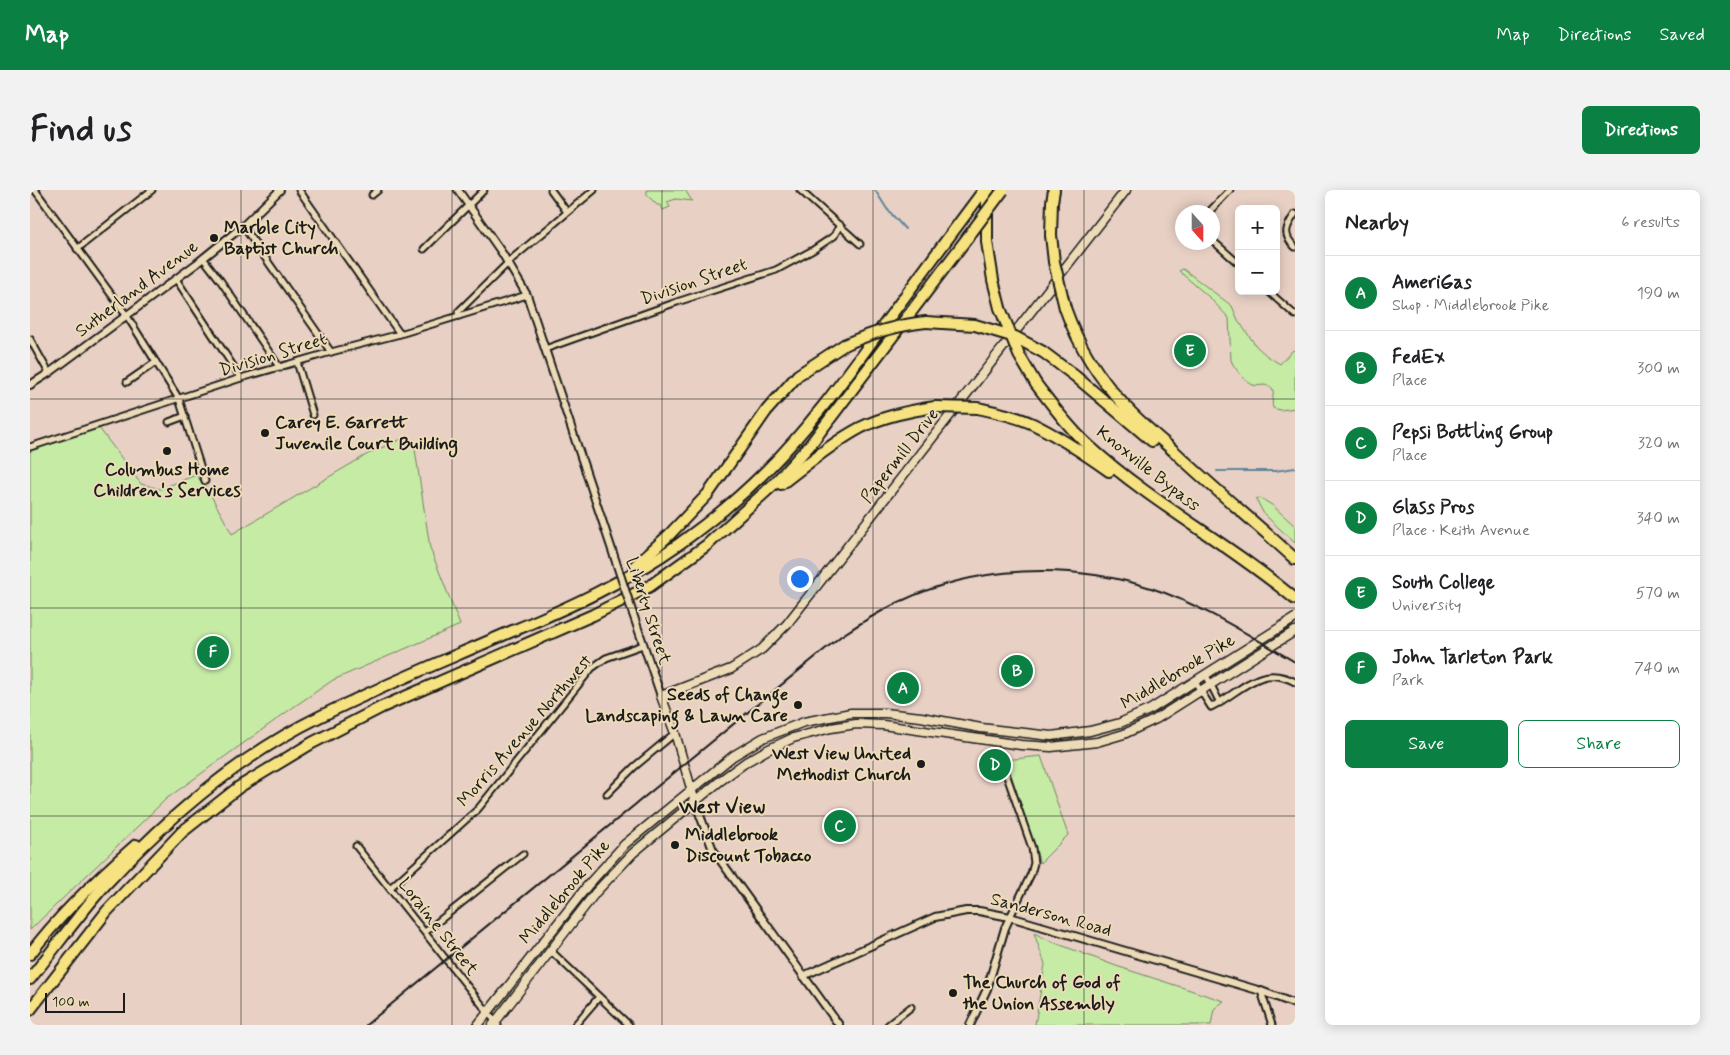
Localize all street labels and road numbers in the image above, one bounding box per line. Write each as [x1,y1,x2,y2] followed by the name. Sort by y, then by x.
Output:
[71,235,203,343] street label: Sutherland Avenue
[638,252,751,311] street label: Division Street
[216,327,330,383] street label: Division Street
[855,403,945,509] street label: Papermill Drive
[1091,421,1205,517] street label: Knoxville Bypass
[619,554,677,668] street label: Liberty Street
[1116,628,1240,716] street label: Middlebrook Pike
[452,649,598,812] street label: Morris Avenue Northwest
[514,835,616,949] street label: Middlebrook Pike
[392,873,484,981] street label: Loraine Street
[988,887,1114,943] street label: Sanderson Road

